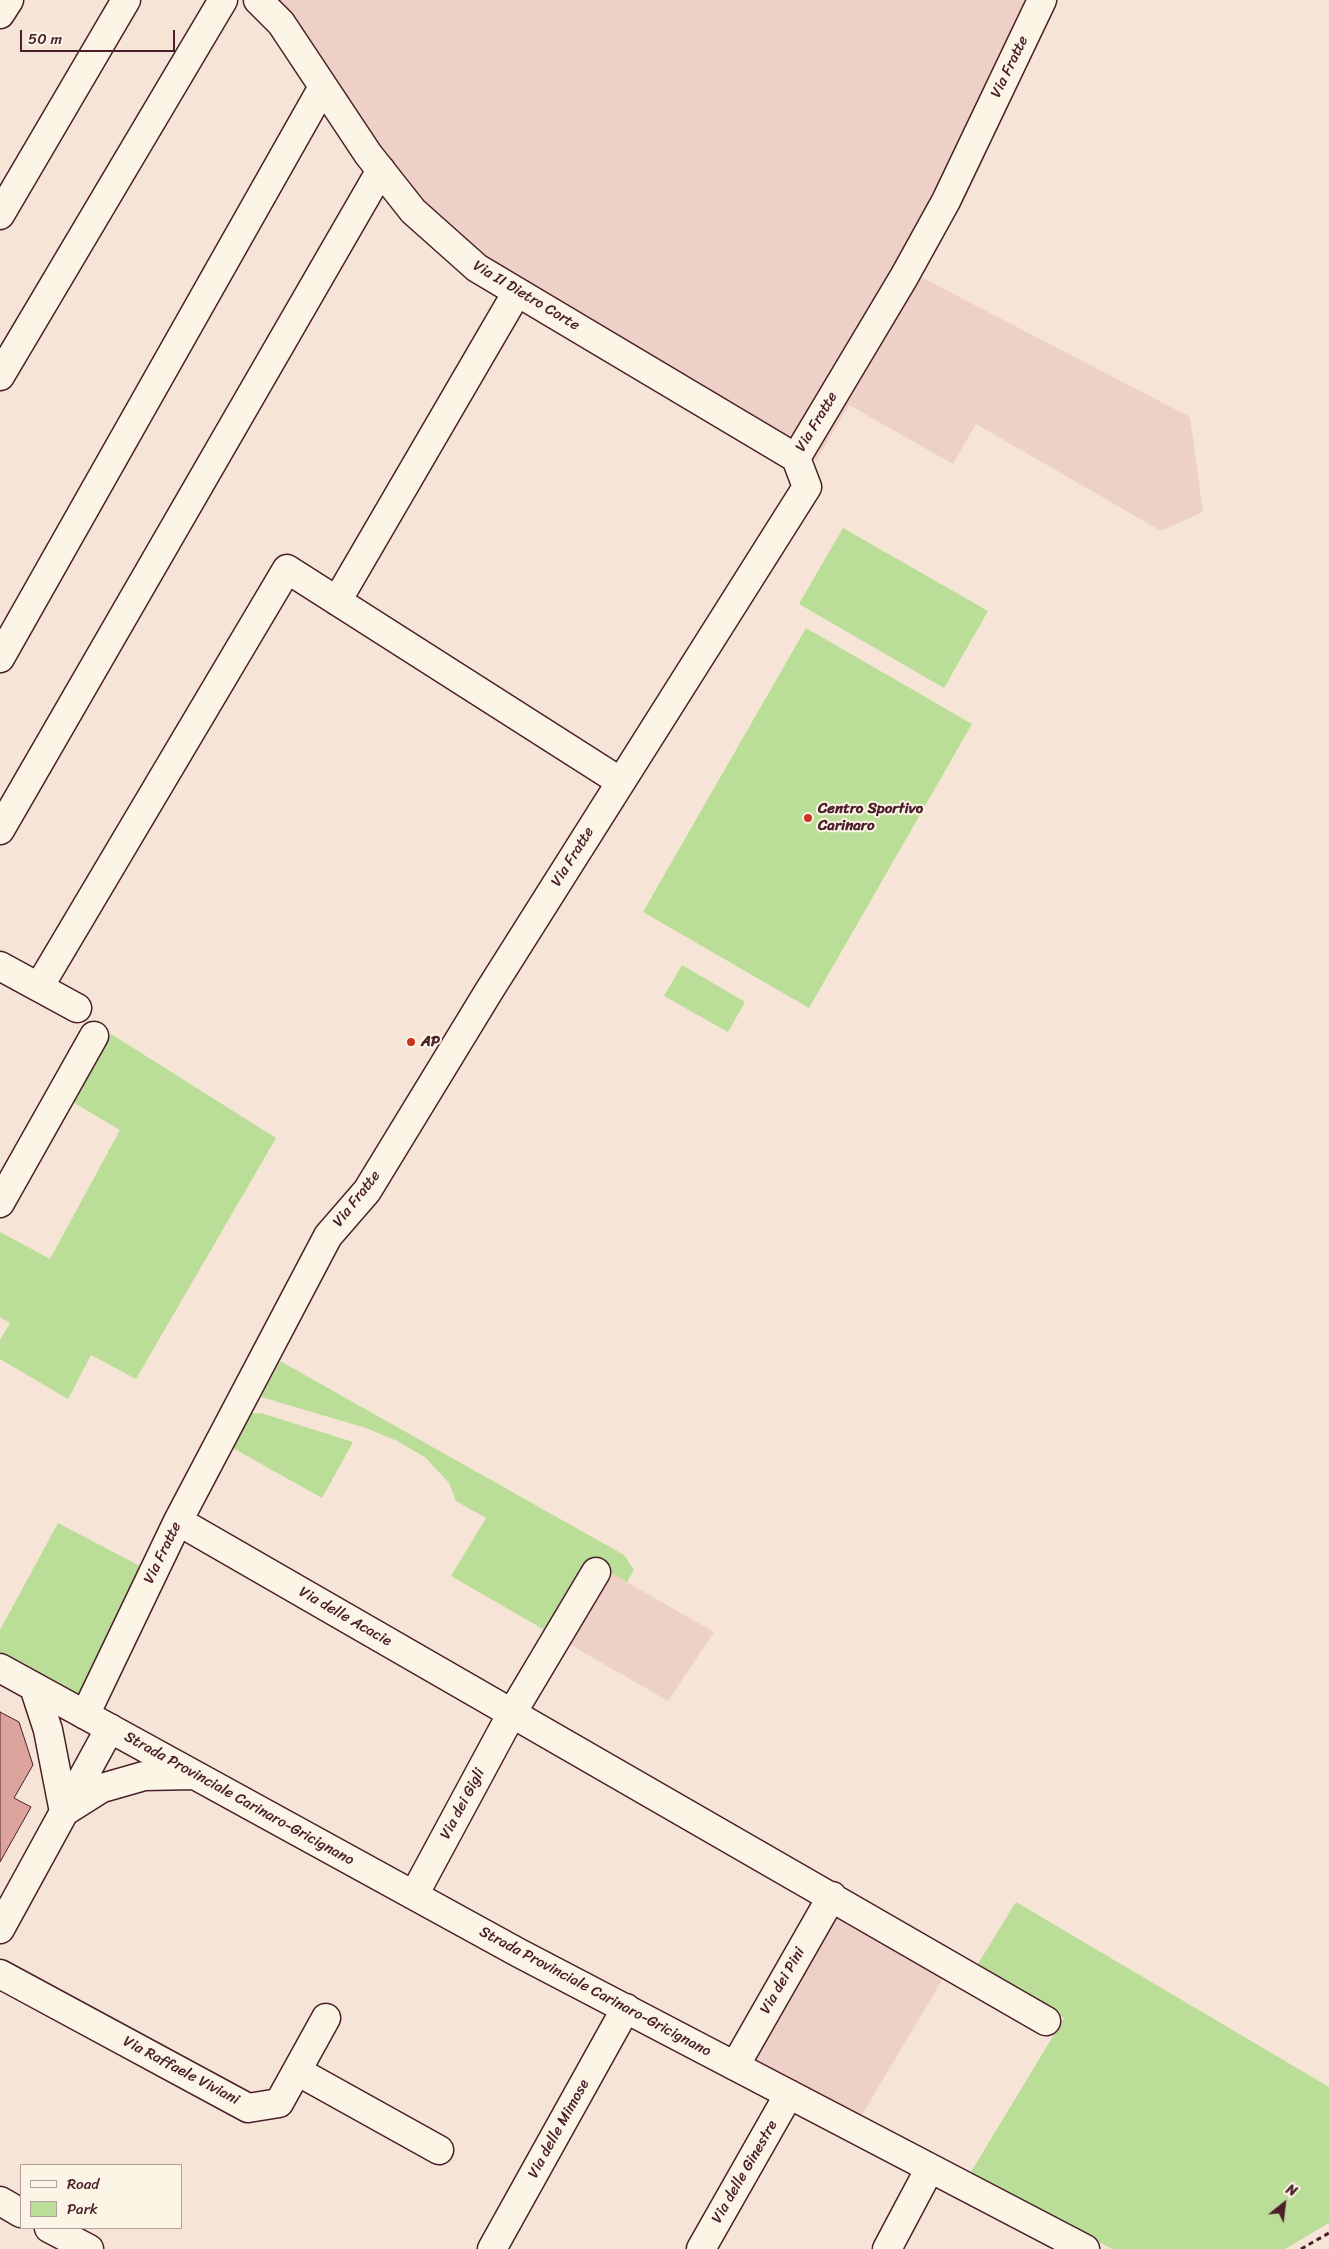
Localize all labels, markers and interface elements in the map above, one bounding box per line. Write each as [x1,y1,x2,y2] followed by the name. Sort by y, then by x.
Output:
[22,20,178,52] scale bar
[28,26,62,52] text: 50 m
[987,33,1033,101] street label: Via Fratte
[469,257,583,335] street label: Via II Dietro Corte
[792,389,842,455] street label: Via Fratte
[818,800,923,835] place label: Centro Sportivo Carinaro
[802,812,814,824] marker: Centro Sportivo Carinaro
[548,824,598,890] street label: Via Fratte
[421,1033,440,1051] place label: AP
[405,1036,417,1048] marker: AP
[329,1167,385,1231] street label: Via Fratte
[140,1519,186,1587] street label: Via Fratte
[295,1583,395,1651] street label: Via delle Acacie
[121,1728,357,1870] street label: Strada Provinciale Carinaro-Gricignano
[437,1766,489,1842] street label: Via dei Gigli
[476,1923,714,2061] street label: Strada Provinciale Carinaro-Gricignano
[757,1945,809,2017] street label: Via dei Pini
[120,2033,242,2109] street label: Via Raffaele Viviani
[524,2077,594,2181] street label: Via delle Mimose
[708,2117,782,2227] street label: Via delle Ginestre
[20,2164,182,2229] legend
[67,2171,99,2197] text: Road
[1281,2177,1302,2204] text: N
[1259,2179,1309,2229] north arrow
[67,2196,98,2222] text: Park

